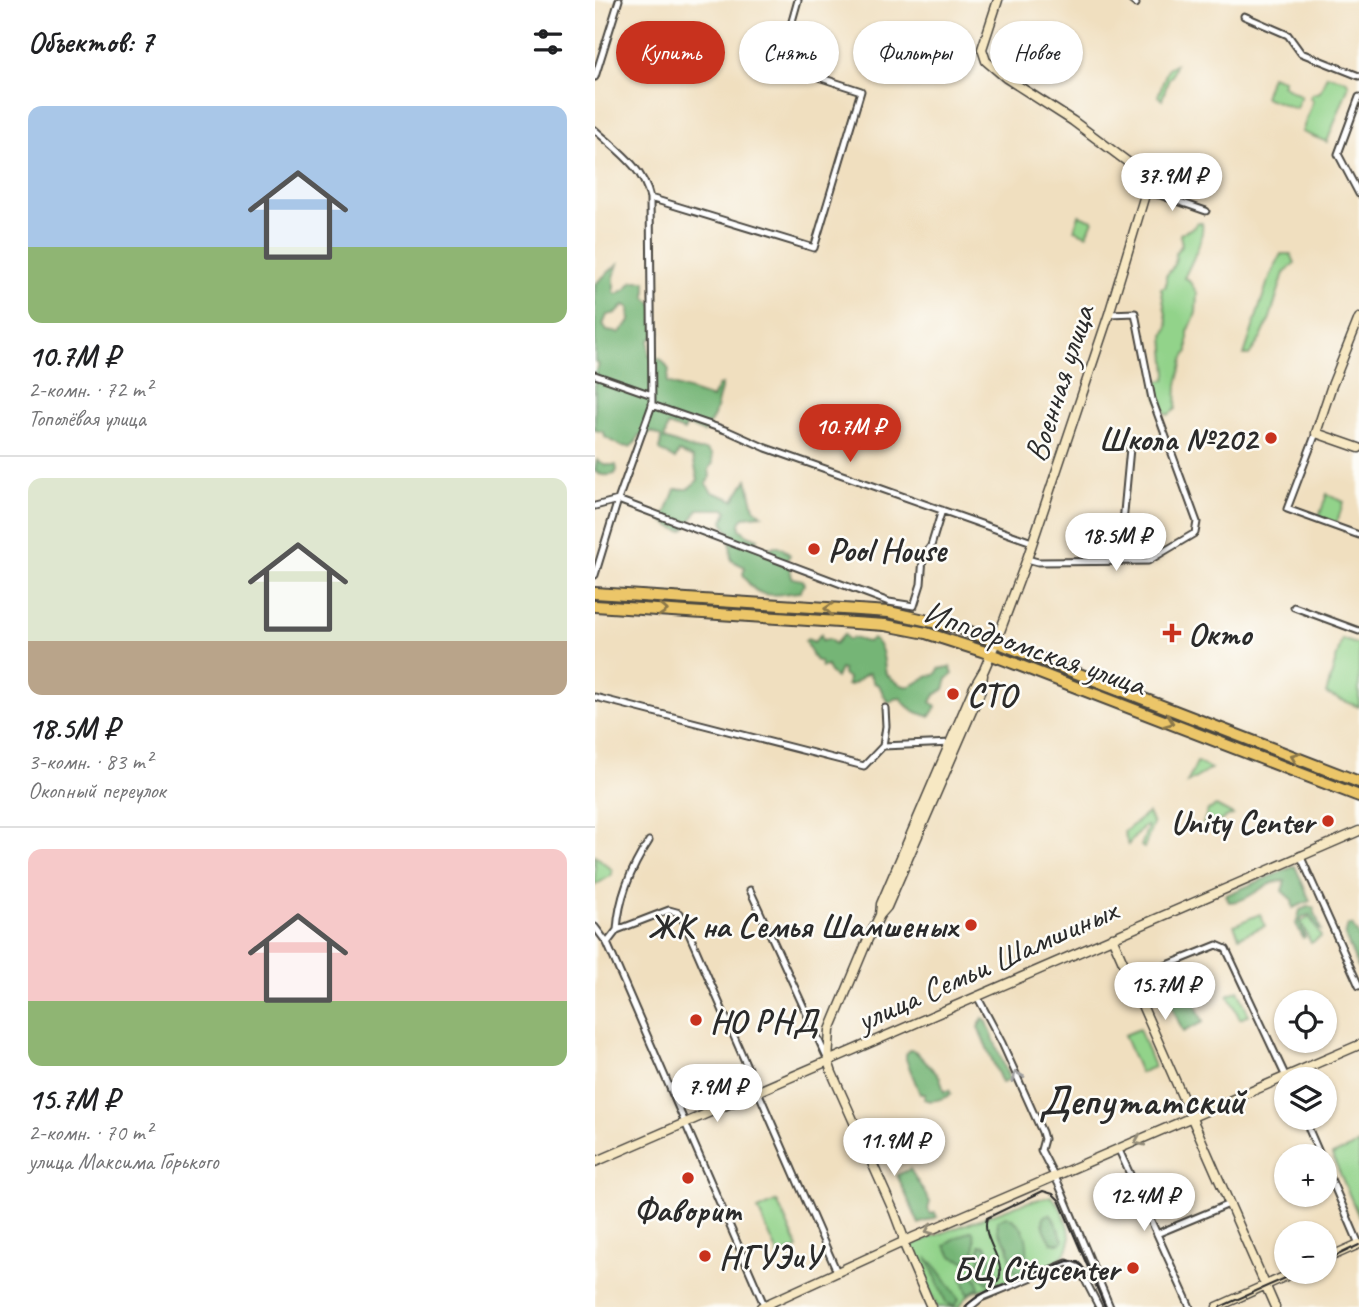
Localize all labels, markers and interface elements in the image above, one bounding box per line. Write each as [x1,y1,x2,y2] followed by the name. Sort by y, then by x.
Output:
[616,21,725,84] chip: Купить
[739,21,839,84] chip: Снять
[853,21,976,84] chip: Фильтры
[990,21,1083,84] chip: Новое
[28,23,153,61] text: Объектов: 7
[529,23,567,61] icon: filters
[235,152,361,278] icon: home
[1107,154,1237,213] pin: 37.9M ₽
[1137,161,1207,190] text: 37.9M ₽
[1014,297,1105,467] street label: Военная улица
[28,337,119,375] text: 10.7M ₽
[28,375,152,404] text: 2-комн. · 72 m²
[28,404,146,433] text: Тополёвая улица
[785,405,915,464] pin: 10.7M ₽
[815,412,885,441] text: 10.7M ₽
[1099,418,1260,460] place label: Школа №202
[1263,430,1279,446] marker: Школа №202
[1051,514,1181,573] pin: 18.5M ₽
[1081,521,1151,550] text: 18.5M ₽
[235,524,361,650] icon: home
[828,529,949,571] place label: Pool House
[806,541,822,557] marker: Pool House
[918,590,1153,706] street label: Ипподромская улица
[824,601,835,616] one-way arrow
[658,603,669,618] one-way arrow
[1188,613,1253,655] place label: Окто
[1162,623,1182,643] marker: Окто
[967,674,1020,716] place label: СТО
[945,686,961,702] marker: СТО
[28,709,119,747] text: 18.5M ₽
[1162,714,1174,728] one-way arrow
[28,747,152,776] text: 3-комн. · 83 m²
[1290,751,1302,765] one-way arrow
[28,776,165,805] text: Окопный переулок
[1171,801,1317,843] place label: Unity Center
[1320,813,1336,829] marker: Unity Center
[848,888,1125,1042] street label: улица Семьи Шамшиных
[235,895,361,1021] icon: home
[648,905,960,947] place label: ЖК на Семья Шамшеных
[963,917,979,933] marker: ЖК на Семья Шамшеных
[1100,962,1230,1022] pin: 15.7M ₽
[1130,970,1200,999] text: 15.7M ₽
[1274,990,1337,1284] map controls
[1274,990,1337,1053] button: locate
[710,1000,820,1042] place label: НО РНД
[688,1012,704,1028] marker: НО РНД
[660,1064,774,1124] pin: 7.9M ₽
[1274,1067,1337,1130] button: layers
[1011,1071,1025,1083] one-way arrow
[687,1072,747,1101] text: 7.9M ₽
[1039,1076,1248,1126] district label: Депутатский
[28,1080,118,1118] text: 15.7M ₽
[28,1118,152,1147] text: 2-комн. · 70 m²
[829,1118,959,1178] pin: 11.9M ₽
[859,1126,929,1155] text: 11.9M ₽
[1134,1133,1147,1147] one-way arrow
[1274,1144,1337,1207] button: +
[28,1147,219,1176] text: улица Максима Горького
[680,1170,696,1186] marker: Фаворит
[1079,1174,1209,1233] pin: 12.4M ₽
[1109,1181,1179,1210] text: 12.4M ₽
[634,1189,743,1231] place label: Фаворит
[1274,1221,1337,1284] button: −
[925,1222,937,1236] one-way arrow
[719,1236,826,1278] place label: НГУЭиУ
[697,1248,713,1264] marker: НГУЭиУ
[953,1248,1122,1290] place label: БЦ Citycenter
[1125,1260,1141,1276] marker: БЦ Citycenter

